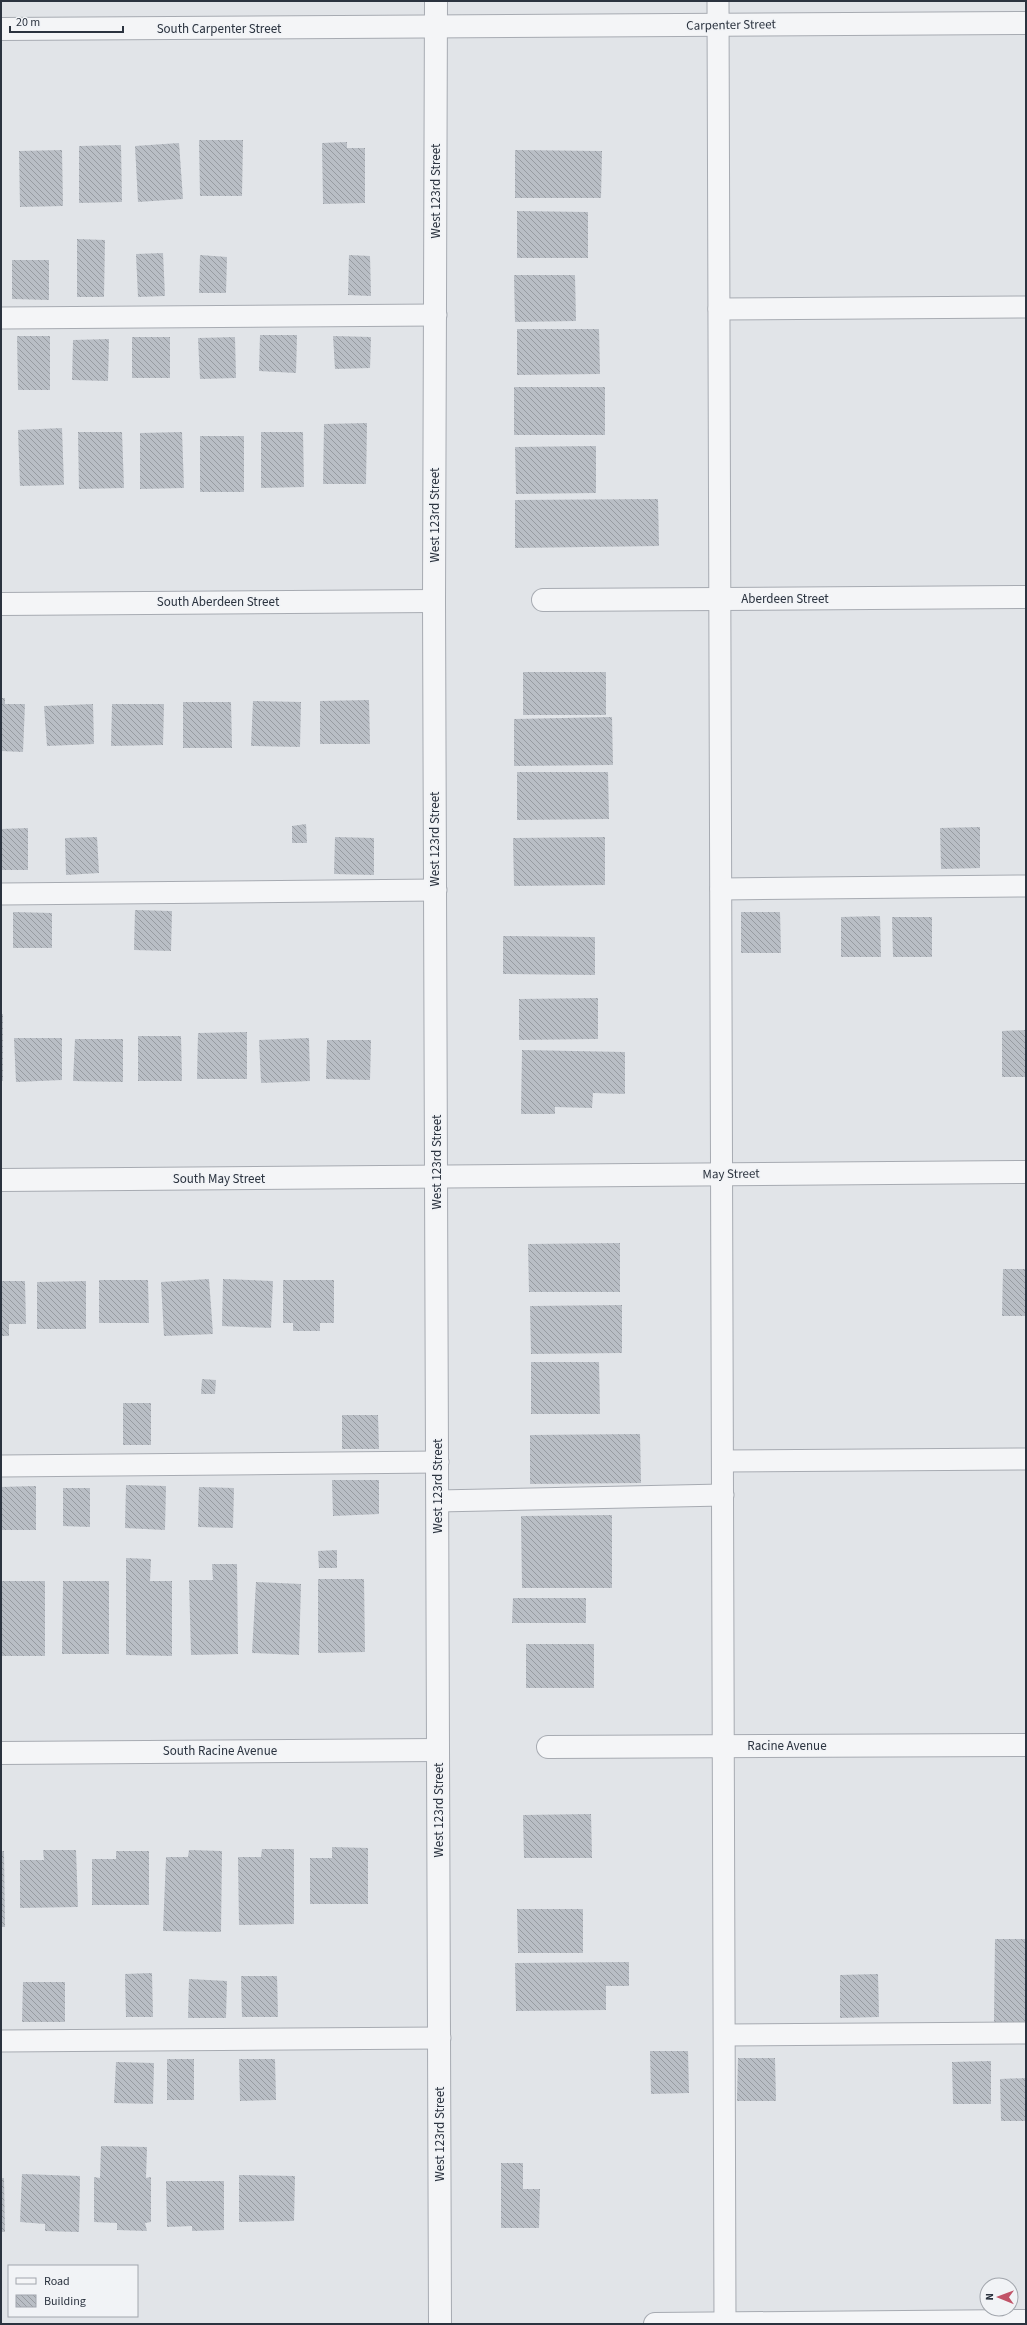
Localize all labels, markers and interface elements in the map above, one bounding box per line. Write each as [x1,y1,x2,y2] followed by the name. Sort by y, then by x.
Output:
[10,8,123,34] scale bar
[16,14,40,31] text: 20 m
[686,15,777,35] street label: Carpenter Street
[157,20,282,38] street label: South Carpenter Street
[427,143,445,239] street label: West 123rd Street
[426,467,444,563] street label: West 123rd Street
[741,590,829,608] street label: Aberdeen Street
[157,593,280,611] street label: South Aberdeen Street
[426,791,444,887] street label: West 123rd Street
[428,1114,446,1210] street label: West 123rd Street
[702,1164,760,1183] street label: May Street
[173,1170,266,1188] street label: South May Street
[429,1438,447,1534] street label: West 123rd Street
[747,1737,827,1755] street label: Racine Avenue
[163,1742,277,1760] street label: South Racine Avenue
[430,1762,448,1858] street label: West 123rd Street
[431,2086,449,2182] street label: West 123rd Street
[8,2265,138,2317] legend
[44,2273,70,2290] text: Road
[979,2277,1019,2317] north arrow
[44,2293,86,2310] text: Building
[982,2293,997,2301] text: N

